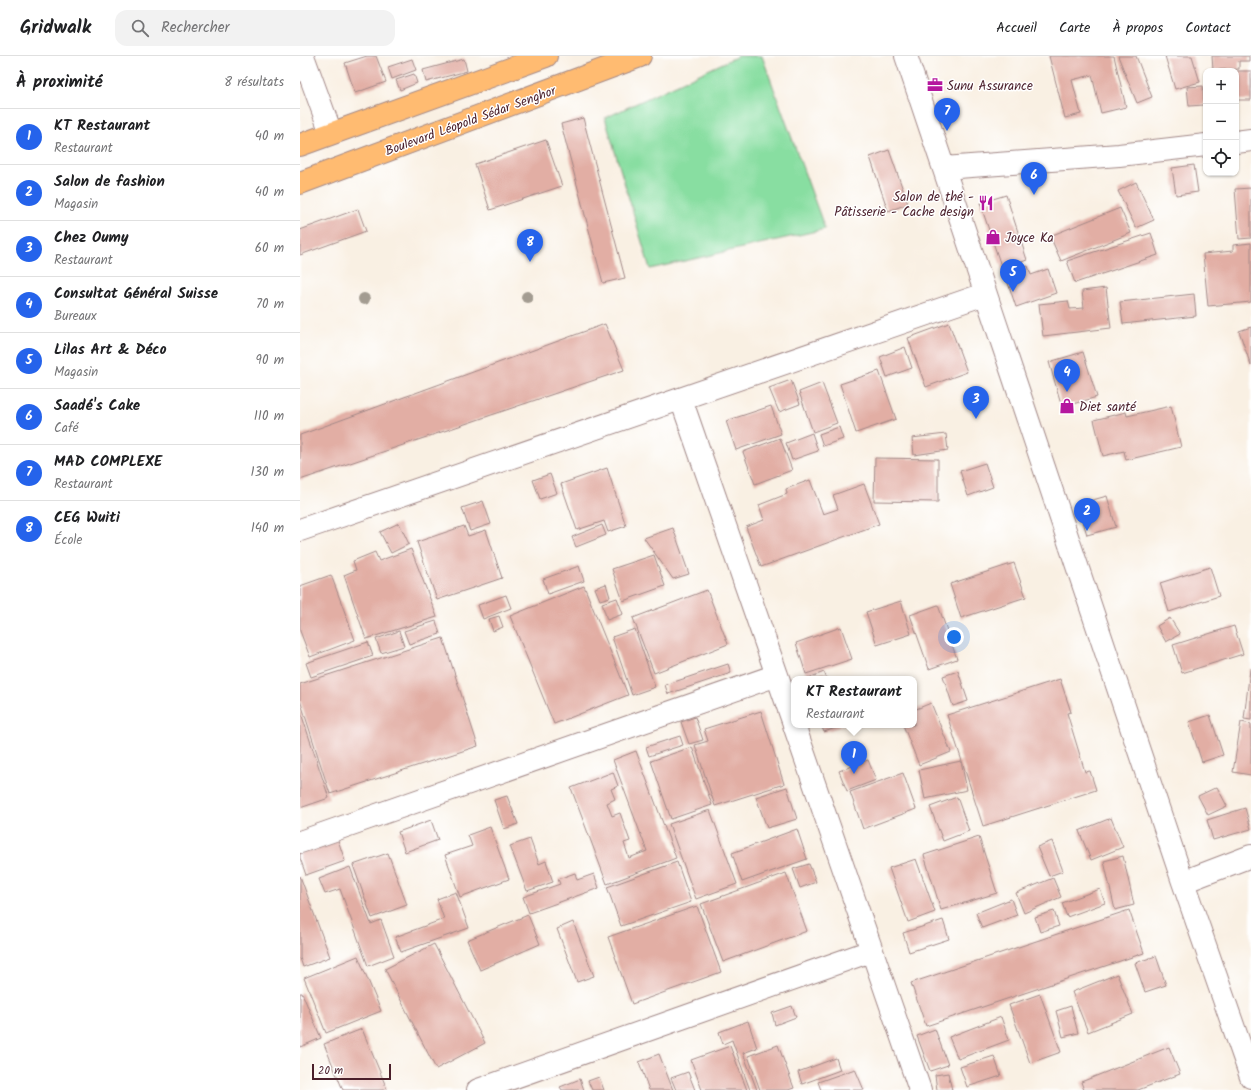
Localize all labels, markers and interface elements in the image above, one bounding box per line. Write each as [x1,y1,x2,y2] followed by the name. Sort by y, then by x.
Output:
[115,10,395,46] search box
[20,13,91,43] text: Gridwalk
[161,16,229,40] text: Rechercher
[129,17,151,39] icon: search
[996,17,1037,39] text: Accueil
[1059,17,1090,39] text: Carte
[1112,17,1163,39] text: À propos
[1185,17,1231,39] text: Contact
[1203,68,1239,176] map controls
[1203,68,1239,104] button: +
[16,69,103,96] text: À proximité
[224,72,284,93] text: 8 résultats
[926,76,944,94] office icon: Sunu Assurance
[947,76,1033,97] place label: Sunu Assurance
[382,80,560,162] street label: Boulevard Léopold Sédar Senghor
[934,98,960,131] pin: 7
[1203,104,1239,140] button: −
[54,114,150,138] text: KT Restaurant
[27,126,31,147] text: 1
[255,126,284,147] text: 40 m
[54,138,113,159] text: Restaurant
[1203,140,1239,176] button: locate
[1021,162,1047,195] pin: 6
[54,170,165,194] text: Salon de fashion
[25,182,33,203] text: 2
[255,182,284,203] text: 40 m
[834,187,974,223] place label: Salon de thé - Pâtisserie - Cache design
[54,194,98,215] text: Magasin
[977,194,995,212] restaurant icon: Salon de thé - Pâtisserie - Cache design
[54,226,129,250] text: Chez Oumy
[984,228,1002,246] shop icon: Joyce Ka
[1005,228,1054,249] place label: Joyce Ka
[517,229,543,262] pin: 8
[25,238,33,259] text: 3
[255,238,284,259] text: 60 m
[54,250,113,271] text: Restaurant
[1000,259,1026,292] pin: 5
[54,282,218,306] text: Consultat Général Suisse
[25,294,33,315] text: 4
[256,294,284,315] text: 70 m
[54,306,97,327] text: Bureaux
[54,338,166,362] text: Lilas Art & Déco
[26,350,32,371] text: 5
[256,350,284,371] text: 90 m
[1054,359,1080,392] pin: 4
[54,362,98,383] text: Magasin
[963,386,989,419] pin: 3
[54,394,140,418] text: Saadé's Cake
[1058,397,1076,415] shop icon: Diet santé
[1079,397,1137,418] place label: Diet santé
[25,406,33,427] text: 6
[254,406,284,427] text: 110 m
[54,418,78,439] text: Café
[54,450,162,474] text: MAD COMPLEXE
[26,462,32,483] text: 7
[250,462,284,483] text: 130 m
[54,474,113,495] text: Restaurant
[1074,498,1100,531] pin: 2
[54,506,120,530] text: CEG Wuiti
[25,518,33,539] text: 8
[251,518,284,539] text: 140 m
[54,530,82,551] text: École
[944,627,964,647] your location
[791,676,917,728] popup
[806,680,902,704] text: KT Restaurant
[806,704,865,725] text: Restaurant
[841,741,867,774] pin: 1
[312,1062,391,1081] scale bar
[318,1062,343,1080] text: 20 m

